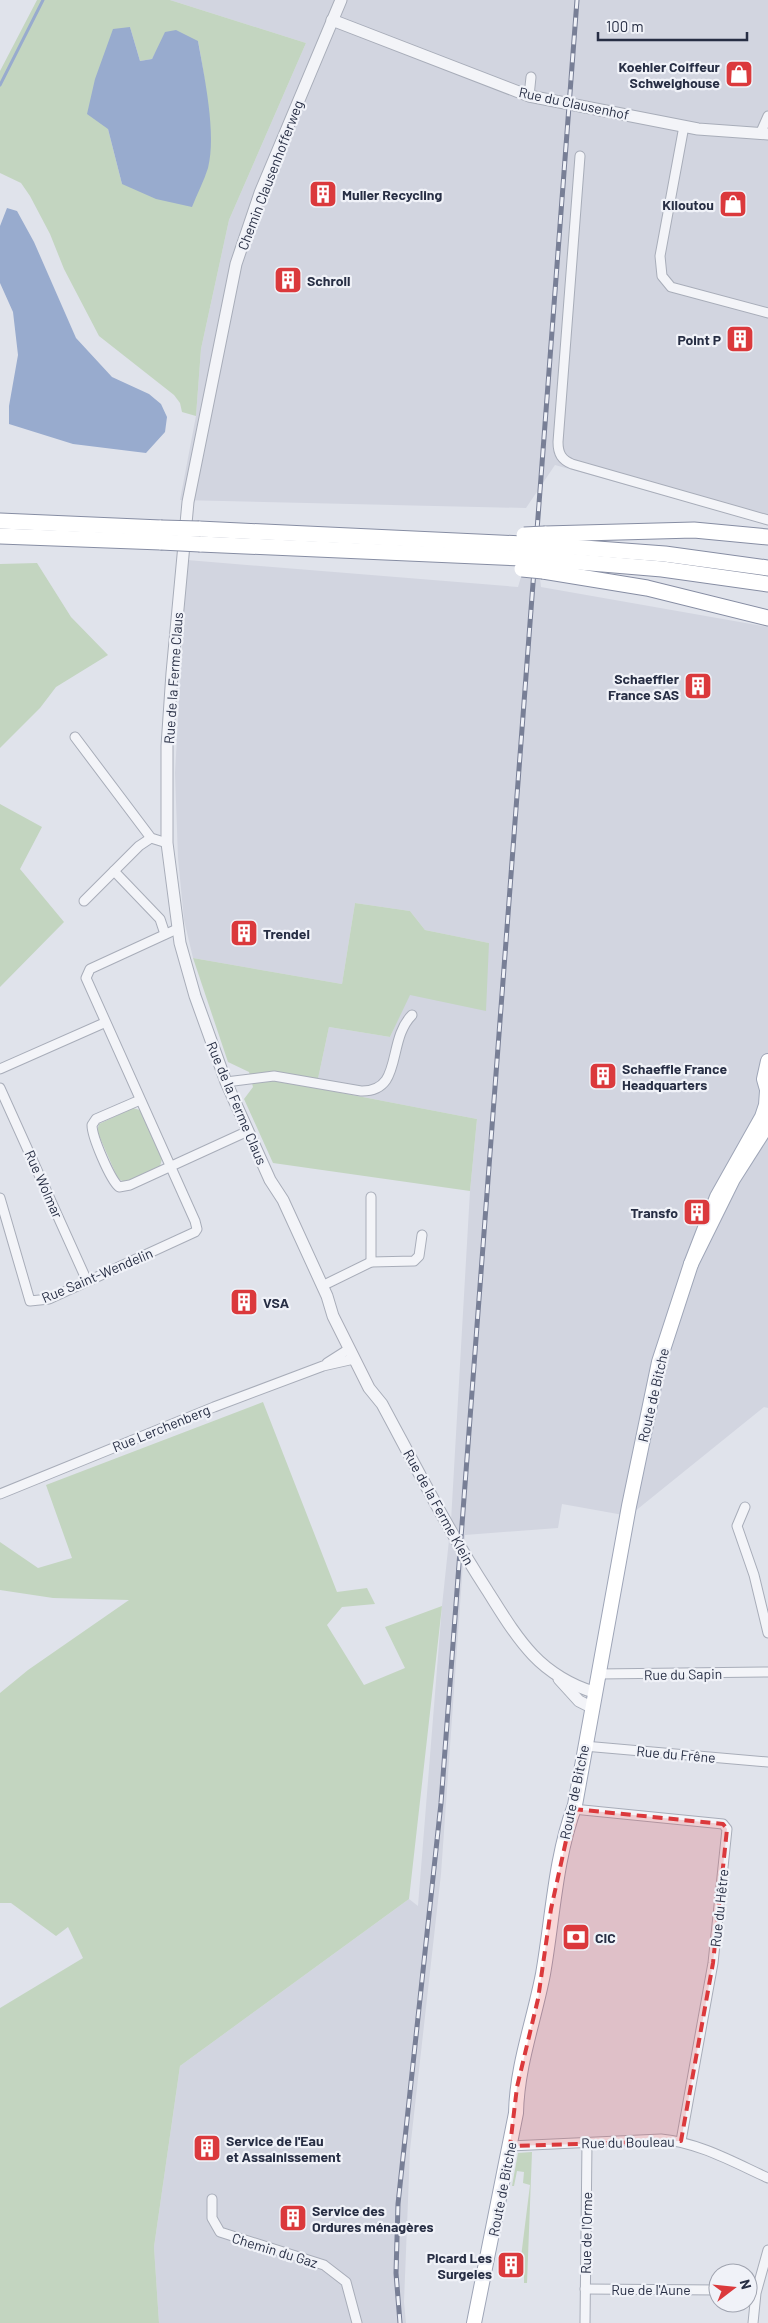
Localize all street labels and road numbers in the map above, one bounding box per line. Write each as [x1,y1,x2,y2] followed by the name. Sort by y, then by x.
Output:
[517,83,631,123] street label: Rue du Clausenhof
[234,98,306,252] street label: Chemin Clausenhofferweg
[160,611,186,745] street label: Rue de la Ferme Claus
[203,1039,271,1167] street label: Rue de la Ferme Claus
[21,1147,67,1221] street label: Rue Wolmar
[39,1244,155,1306] street label: Rue Saint-Wendelin
[634,1346,672,1444] street label: Route de Bitche
[110,1401,212,1455] street label: Rue Lerchenberg
[400,1446,478,1568] street label: Rue de la Ferme Klein
[644,1665,722,1683] street label: Rue du Sapin
[636,1742,716,1766] street label: Rue du Frêne
[556,1743,592,1841] street label: Route de Bitche
[706,1868,732,1948] street label: Rue du Hêtre
[581,2133,675,2151] street label: Rue du Bouleau
[484,2140,520,2238] street label: Route de Bitche
[577,2192,595,2274] street label: Rue de l'Orme
[230,2229,320,2271] street label: Chemin du Gaz
[611,2281,691,2298] street label: Rue de l'Aune

